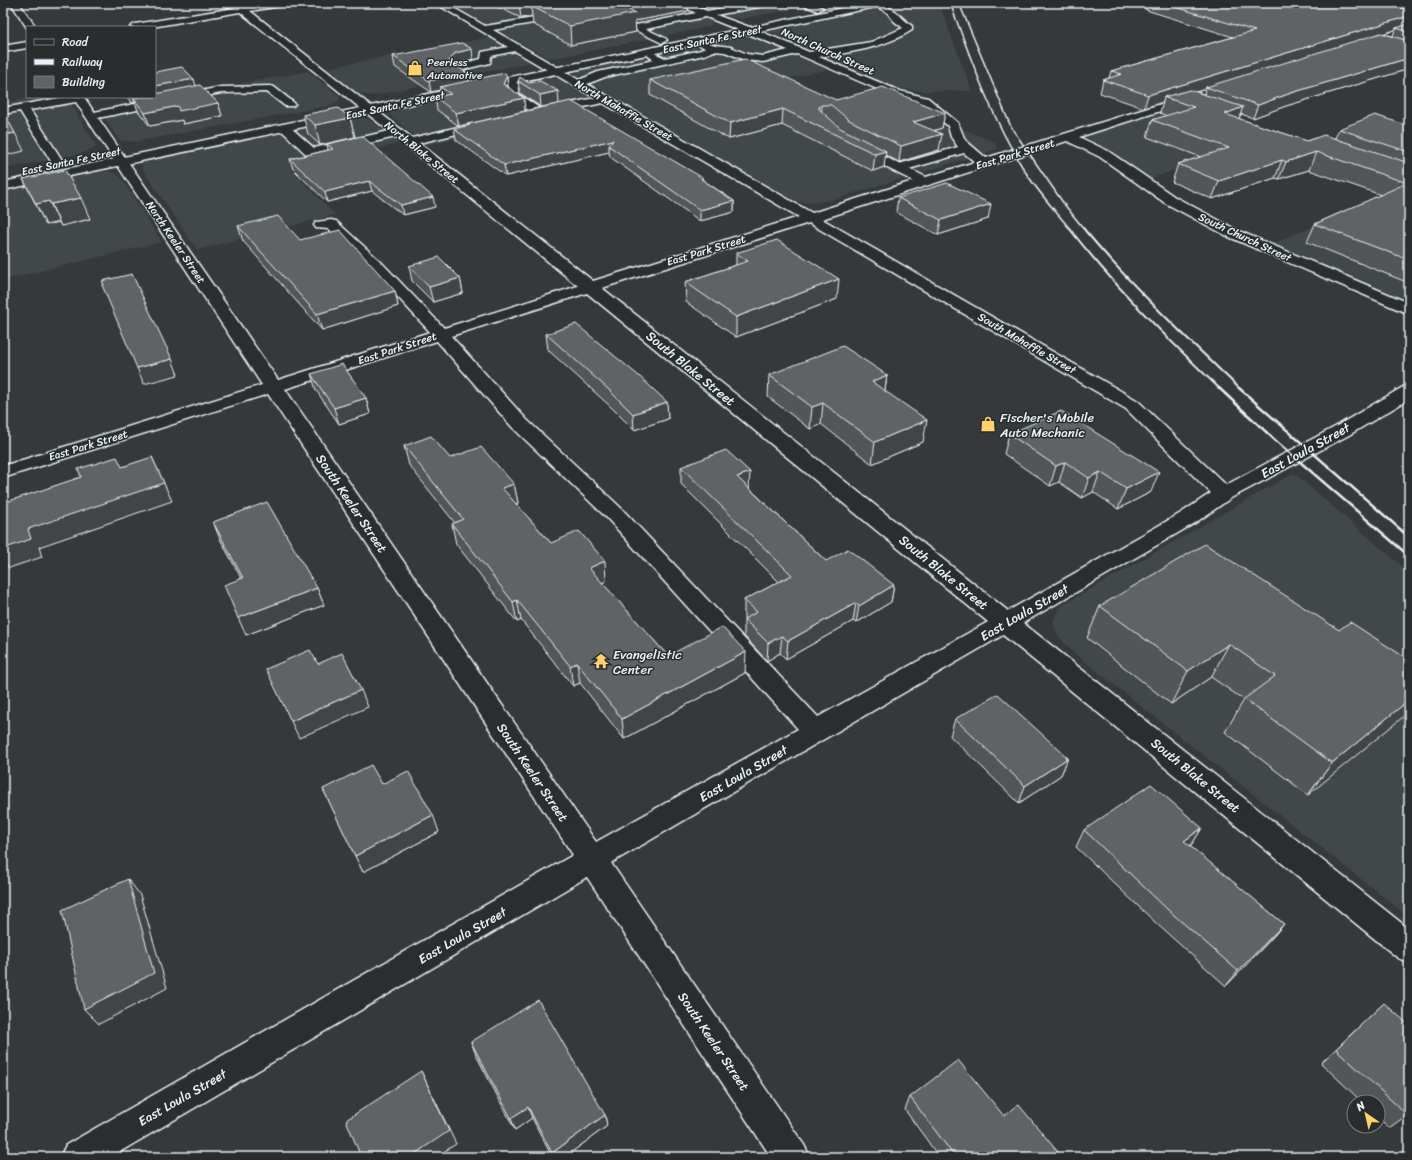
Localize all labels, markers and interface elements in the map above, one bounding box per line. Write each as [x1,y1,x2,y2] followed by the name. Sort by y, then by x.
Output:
[661,20,764,59] street label: East Santa Fe Street
[778,22,878,81] street label: North Church Street
[26,26,156,98] legend
[62,31,89,53] text: Road
[62,51,103,73] text: Railway
[426,53,483,85] place label: Peerless Automotive
[406,59,424,77] shop icon: Peerless Automotive
[62,71,105,93] text: Building
[571,75,677,146] street label: North Mahaffie Street
[344,86,447,125] street label: East Santa Fe Street
[380,116,463,189] street label: North Blake Street
[973,133,1057,176] street label: East Park Street
[20,142,123,181] street label: East Santa Fe Street
[141,197,211,288] street label: North Keeler Street
[1195,208,1295,268] street label: South Church Street
[664,229,748,272] street label: East Park Street
[974,307,1080,380] street label: South Mahaffie Street
[641,325,741,412] street label: South Blake Street
[355,327,439,370] street label: East Park Street
[999,406,1094,444] place label: Fischer's Mobile Auto Mechanic
[979,415,997,433] shop icon: Fischer's Mobile Auto Mechanic
[1256,416,1355,485] street label: East Loula Street
[46,424,130,467] street label: East Park Street
[310,449,394,558] street label: South Keeler Street
[894,529,994,616] street label: South Blake Street
[975,577,1074,647] street label: East Loula Street
[613,643,682,681] place label: Evangelistic Center
[592,652,610,670] temple icon: Evangelistic Center
[491,718,575,827] street label: South Keeler Street
[1146,732,1246,819] street label: South Blake Street
[694,738,793,808] street label: East Loula Street
[413,900,512,970] street label: East Loula Street
[672,987,756,1096] street label: South Keeler Street
[133,1062,232,1132] street label: East Loula Street
[1346,1094,1386,1134] north arrow
[1351,1096,1369,1117] text: N

